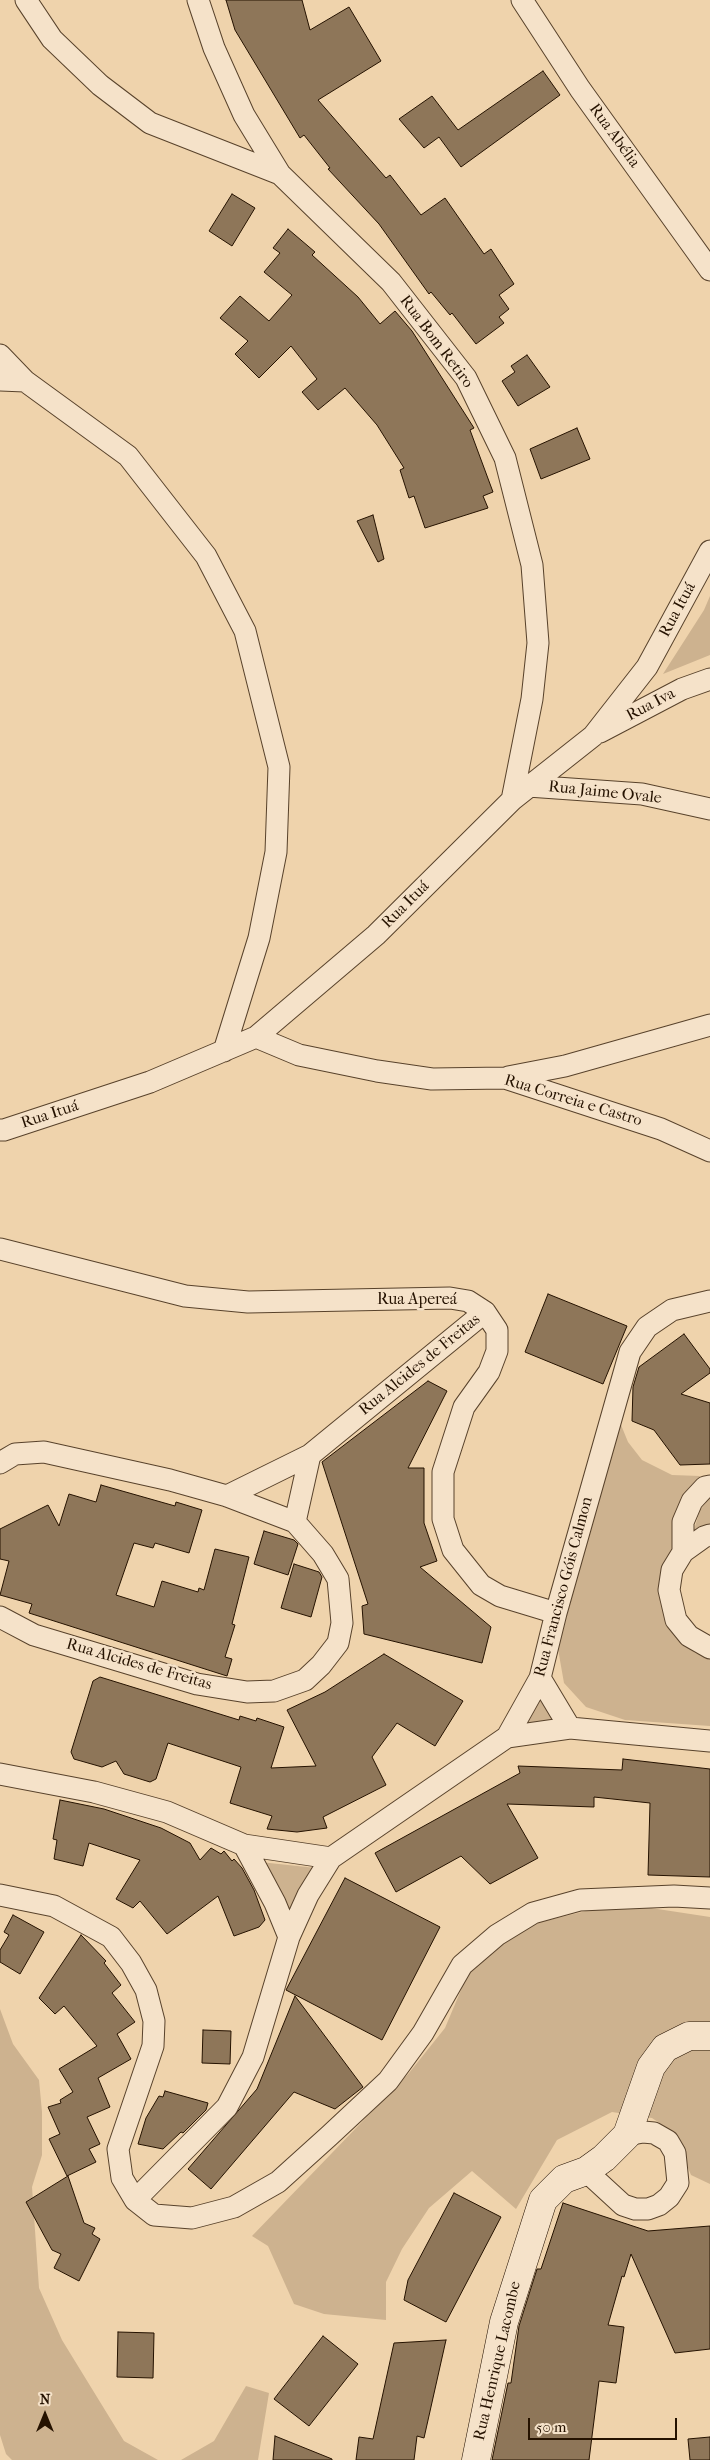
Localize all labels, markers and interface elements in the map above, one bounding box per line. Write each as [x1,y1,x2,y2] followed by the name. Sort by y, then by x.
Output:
[584,100,644,172] street label: Rua Abélia
[395,292,477,392] street label: Rua Bom Retiro
[656,579,700,641] street label: Rua Ituá
[623,684,679,726] street label: Rua Iva
[547,778,663,808] street label: Rua Jaime Ovale
[378,877,434,933] street label: Rua Ituá
[502,1071,644,1131] street label: Rua Correia e Castro
[19,1097,81,1133] street label: Rua Ituá
[377,1290,457,1310] street label: Rua Apereá
[355,1310,485,1420] street label: Rua Alcides de Freitas
[531,1495,597,1679] street label: Rua Francisco Góis Calmon
[64,1635,214,1695] street label: Rua Alcides de Freitas
[470,2280,526,2442] street label: Rua Henrique Lacombe
[20,2390,70,2440] north arrow
[40,2391,50,2408] text: N
[530,2408,679,2440] scale bar
[536,2418,566,2436] text: 50 m

